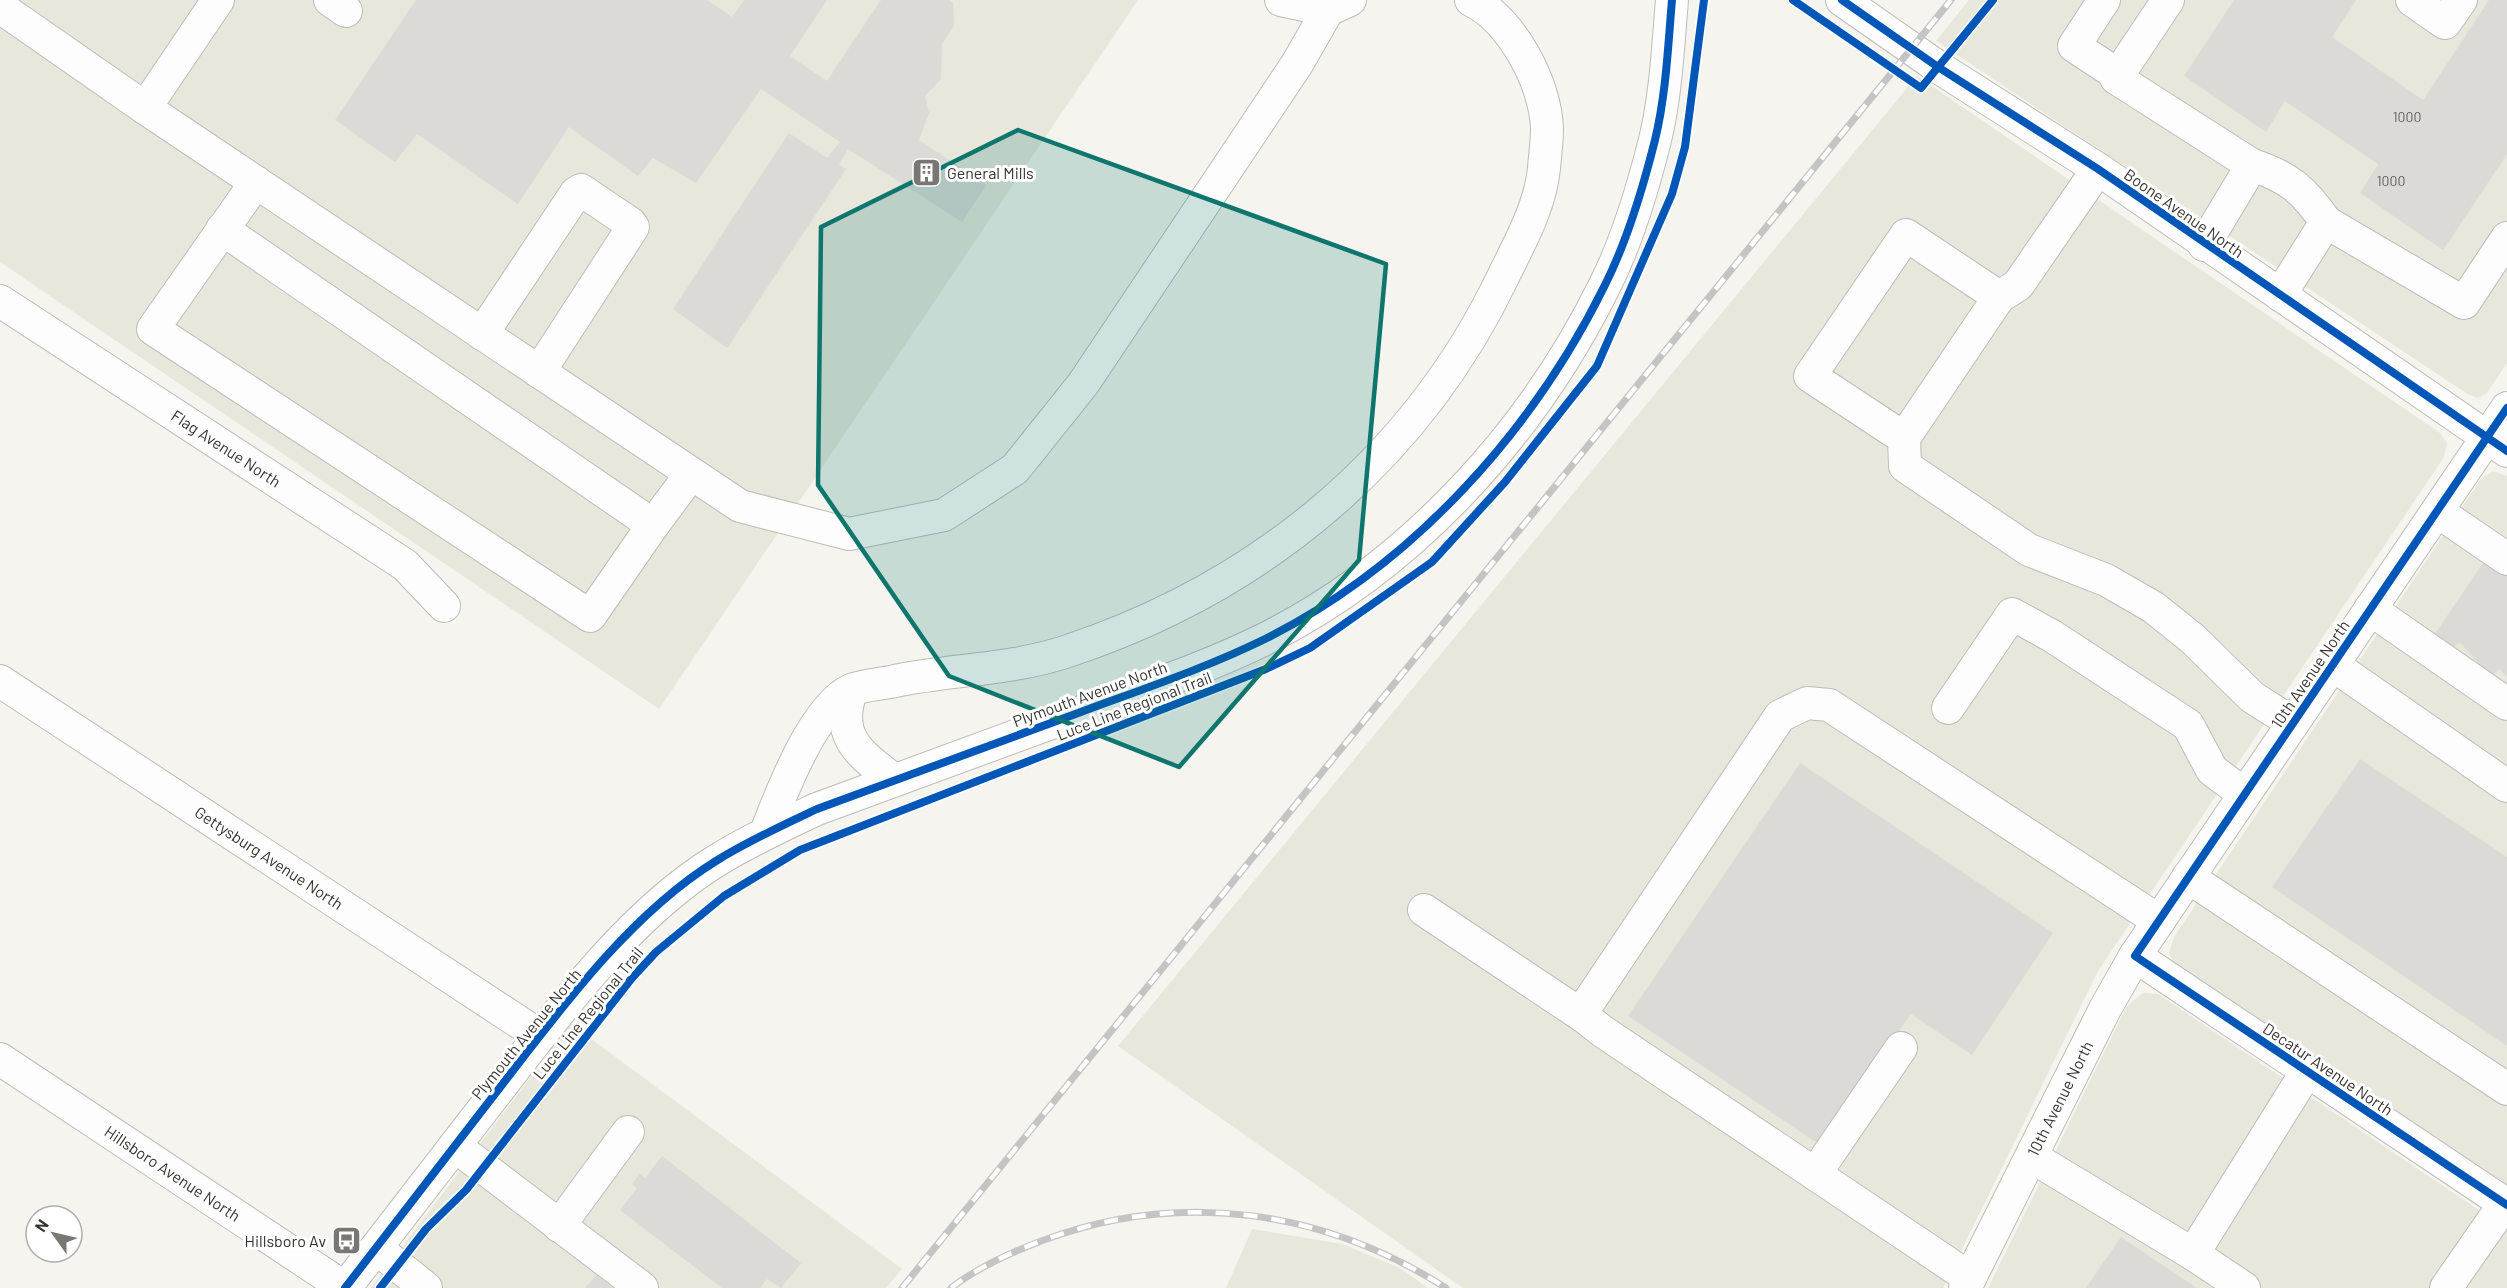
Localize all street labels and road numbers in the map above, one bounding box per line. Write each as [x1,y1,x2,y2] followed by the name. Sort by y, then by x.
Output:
[2121,164,2248,261] street label: Boone Avenue North
[168,405,285,491] street label: Flag Avenue North
[2266,616,2353,731] street label: 10th Avenue North
[1010,657,1170,730] street label: Plymouth Avenue North
[1054,667,1214,744] street label: Luce Line Regional Trail
[192,802,347,913] street label: Gettysburg Avenue North
[529,943,647,1083] street label: Luce Line Regional Trail
[467,964,584,1103] street label: Plymouth Avenue North
[2260,1018,2397,1119] street label: Decatur Avenue North
[2023,1038,2096,1159] street label: 10th Avenue North
[101,1121,244,1225] street label: Hillsboro Avenue North

